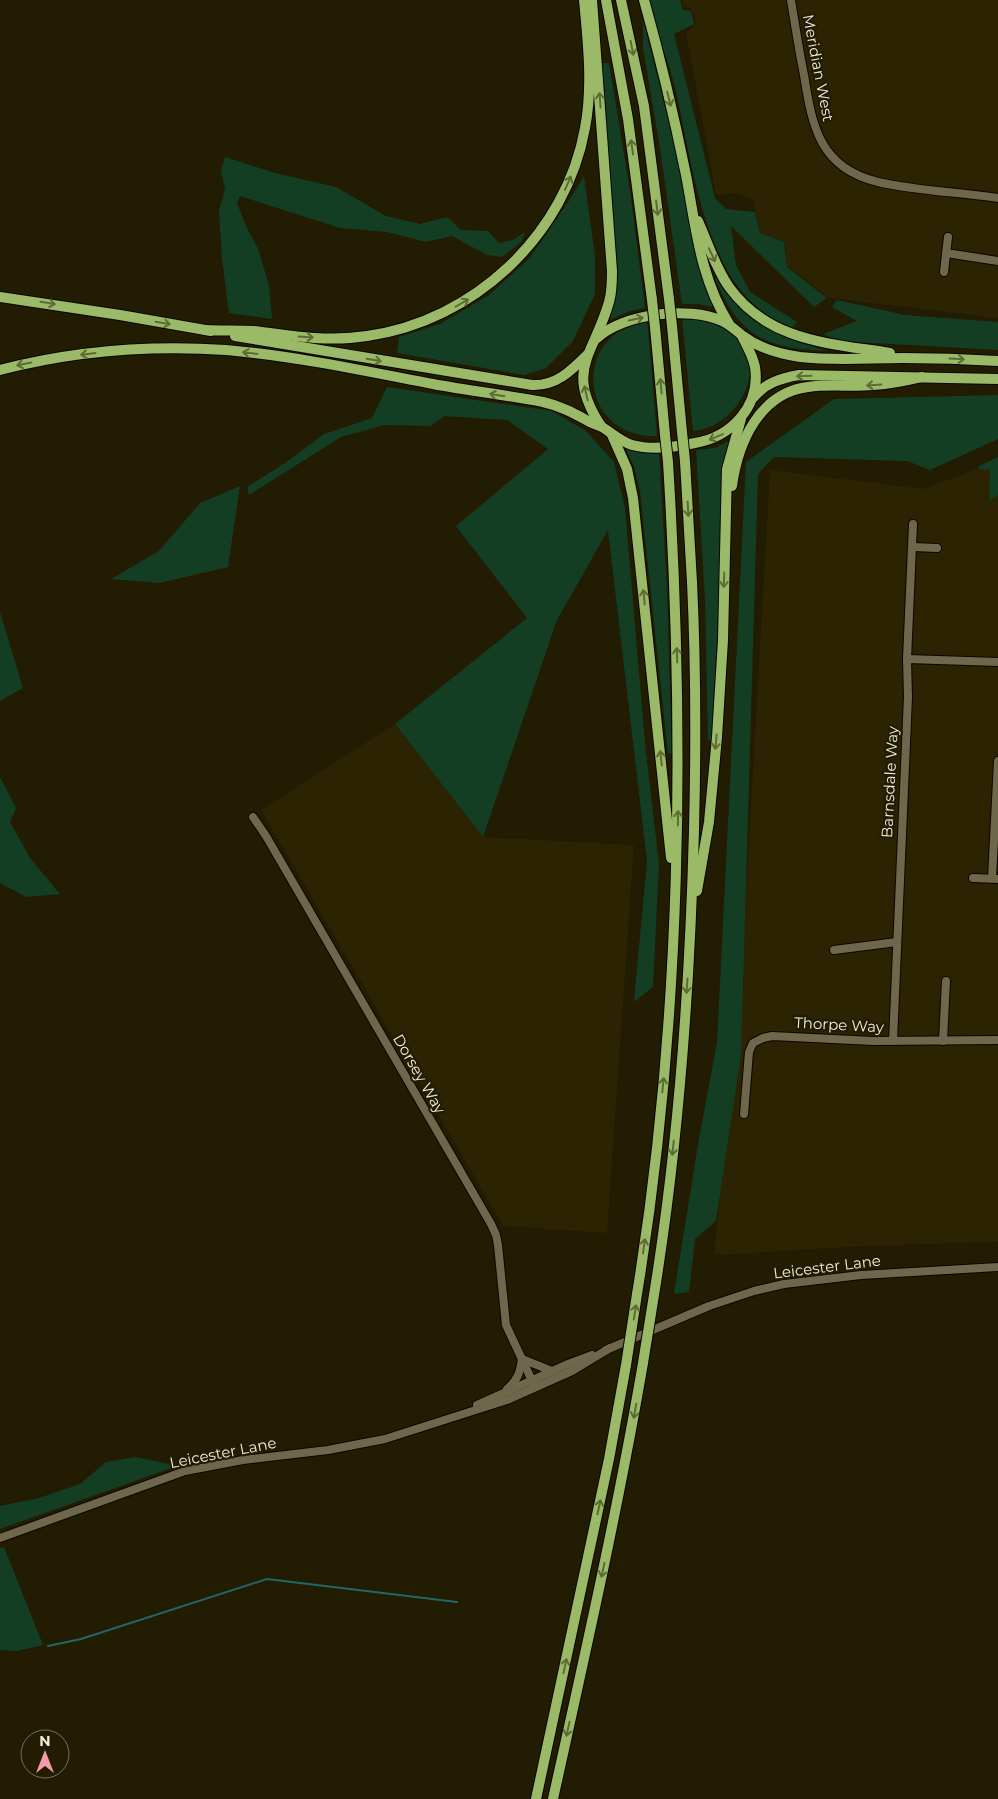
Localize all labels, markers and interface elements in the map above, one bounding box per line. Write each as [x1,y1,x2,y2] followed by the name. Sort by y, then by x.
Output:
[799,13,838,123] street label: Meridian West
[628,39,637,55] one-way arrow
[665,91,674,107] one-way arrow
[596,92,605,108] one-way arrow
[627,140,637,156] one-way arrow
[564,176,574,191] one-way arrow
[652,200,662,216] one-way arrow
[708,247,717,262] one-way arrow
[454,297,469,307] one-way arrow
[40,299,56,309] one-way arrow
[627,314,643,323] one-way arrow
[155,318,171,328] one-way arrow
[298,333,314,342] one-way arrow
[242,348,258,358] one-way arrow
[80,349,96,359] one-way arrow
[948,354,965,364] one-way arrow
[366,355,382,365] one-way arrow
[17,360,33,369] one-way arrow
[796,371,812,380] one-way arrow
[657,378,666,394] one-way arrow
[867,380,883,390] one-way arrow
[581,385,590,401] one-way arrow
[489,389,505,399] one-way arrow
[709,432,724,442] one-way arrow
[683,501,692,517] one-way arrow
[720,572,729,588] one-way arrow
[639,589,649,605] one-way arrow
[673,647,682,663] one-way arrow
[877,725,902,838] street label: Barnsdale Way
[712,734,721,750] one-way arrow
[656,751,666,767] one-way arrow
[673,810,683,826] one-way arrow
[683,977,692,993] one-way arrow
[794,1013,885,1036] street label: Thorpe Way
[389,1031,450,1118] street label: Dorsey Way
[658,1077,668,1093] one-way arrow
[668,1139,678,1155] one-way arrow
[640,1238,650,1254] one-way arrow
[772,1250,882,1283] street label: Leicester Lane
[630,1305,640,1321] one-way arrow
[629,1402,639,1418] one-way arrow
[168,1433,278,1472] street label: Leicester Lane
[595,1499,604,1515] one-way arrow
[598,1562,607,1578] one-way arrow
[560,1658,570,1674] one-way arrow
[563,1720,572,1736] one-way arrow
[20,1729,70,1779] north arrow
[39,1732,51,1750] text: N

